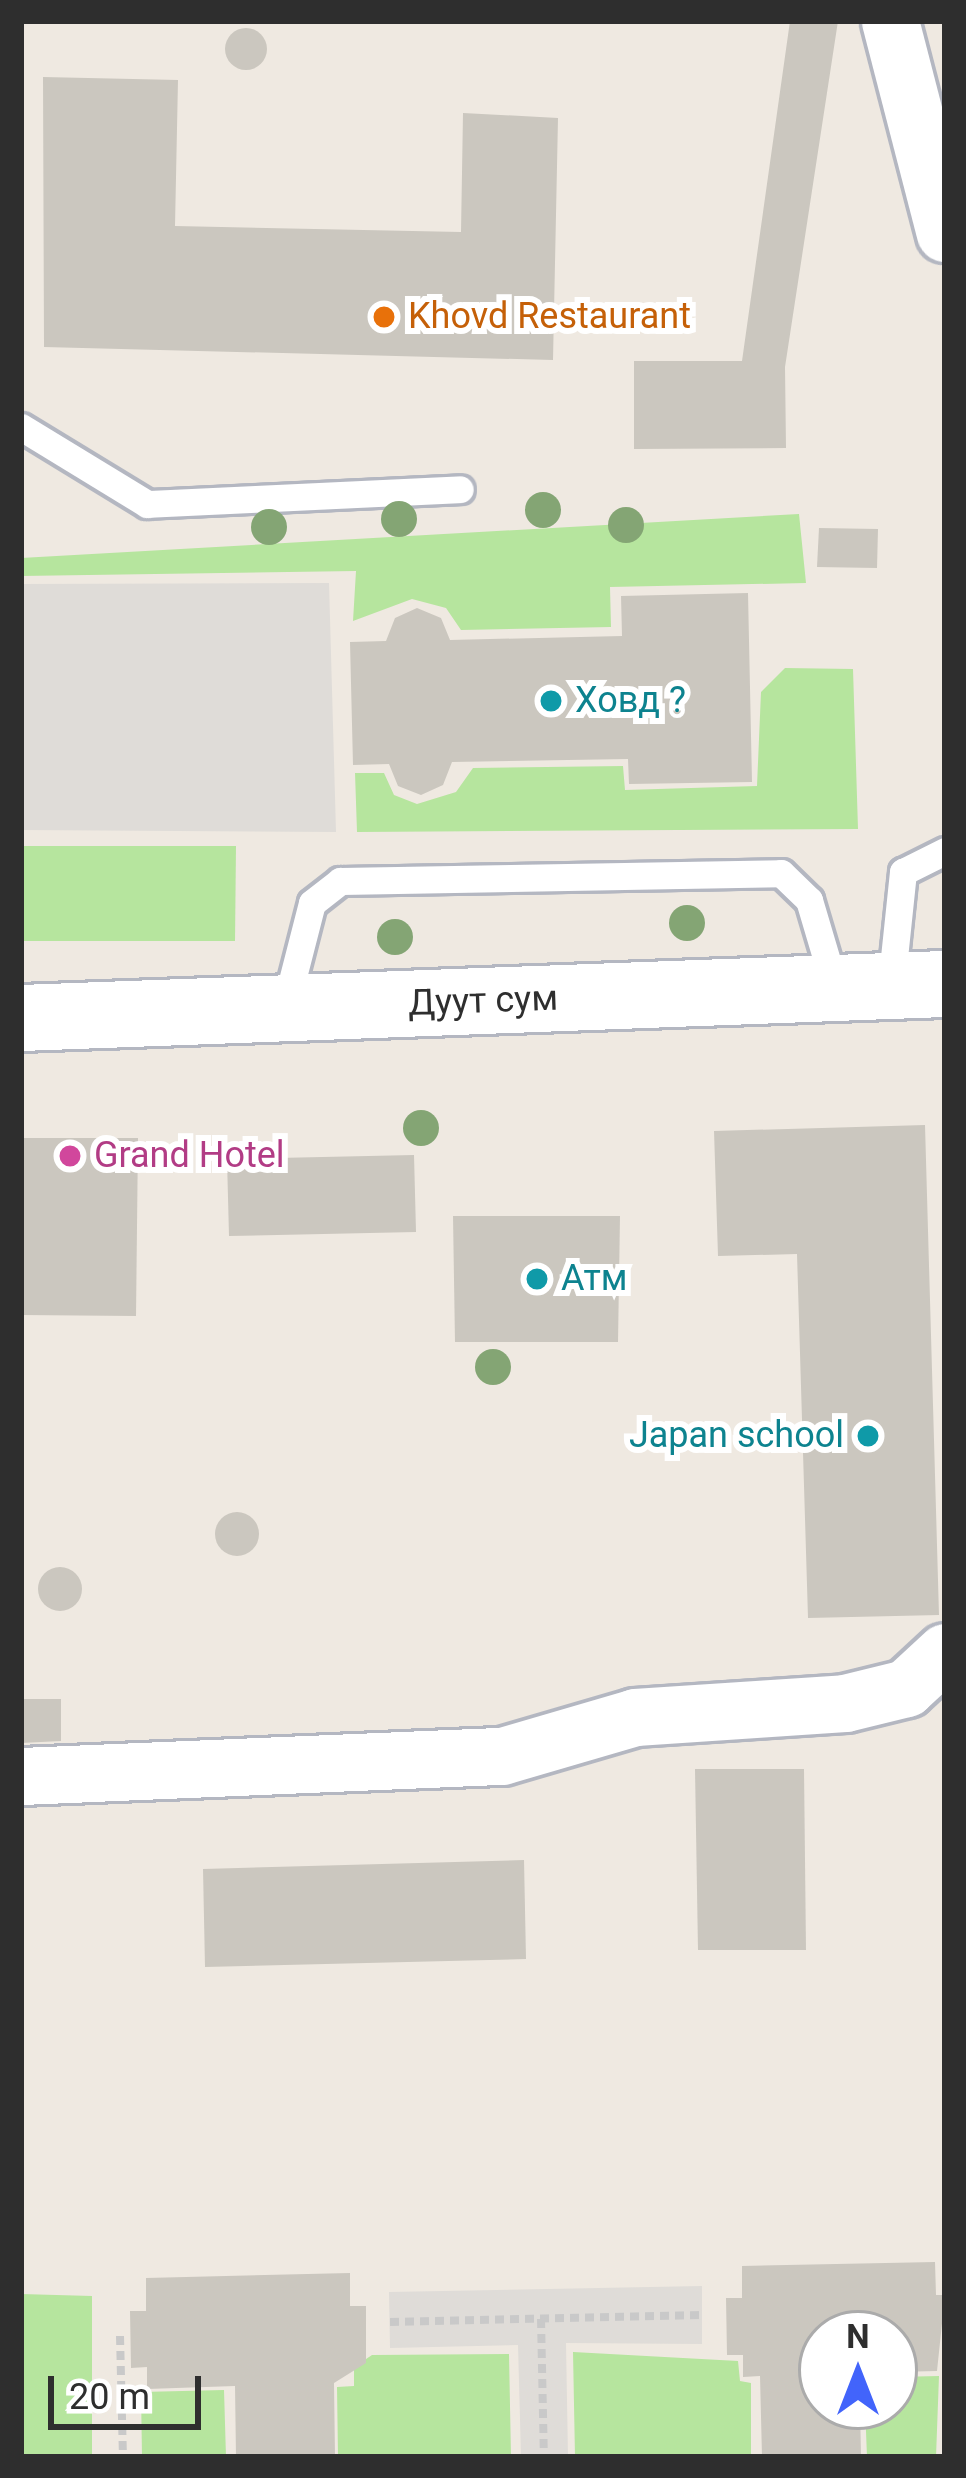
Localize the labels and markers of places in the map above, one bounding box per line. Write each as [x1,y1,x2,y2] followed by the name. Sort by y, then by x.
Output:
[408,295,691,339] place label: Khovd Restaurant
[371,304,397,330] marker: Khovd Restaurant
[575,679,686,723] place label: Ховд ?
[538,688,564,714] marker: Ховд ?
[94,1134,285,1178] place label: Grand Hotel
[57,1143,83,1169] marker: Grand Hotel
[561,1257,628,1301] place label: Атм
[524,1266,550,1292] marker: Атм
[629,1414,844,1458] place label: Japan school
[855,1423,881,1449] marker: Japan school

